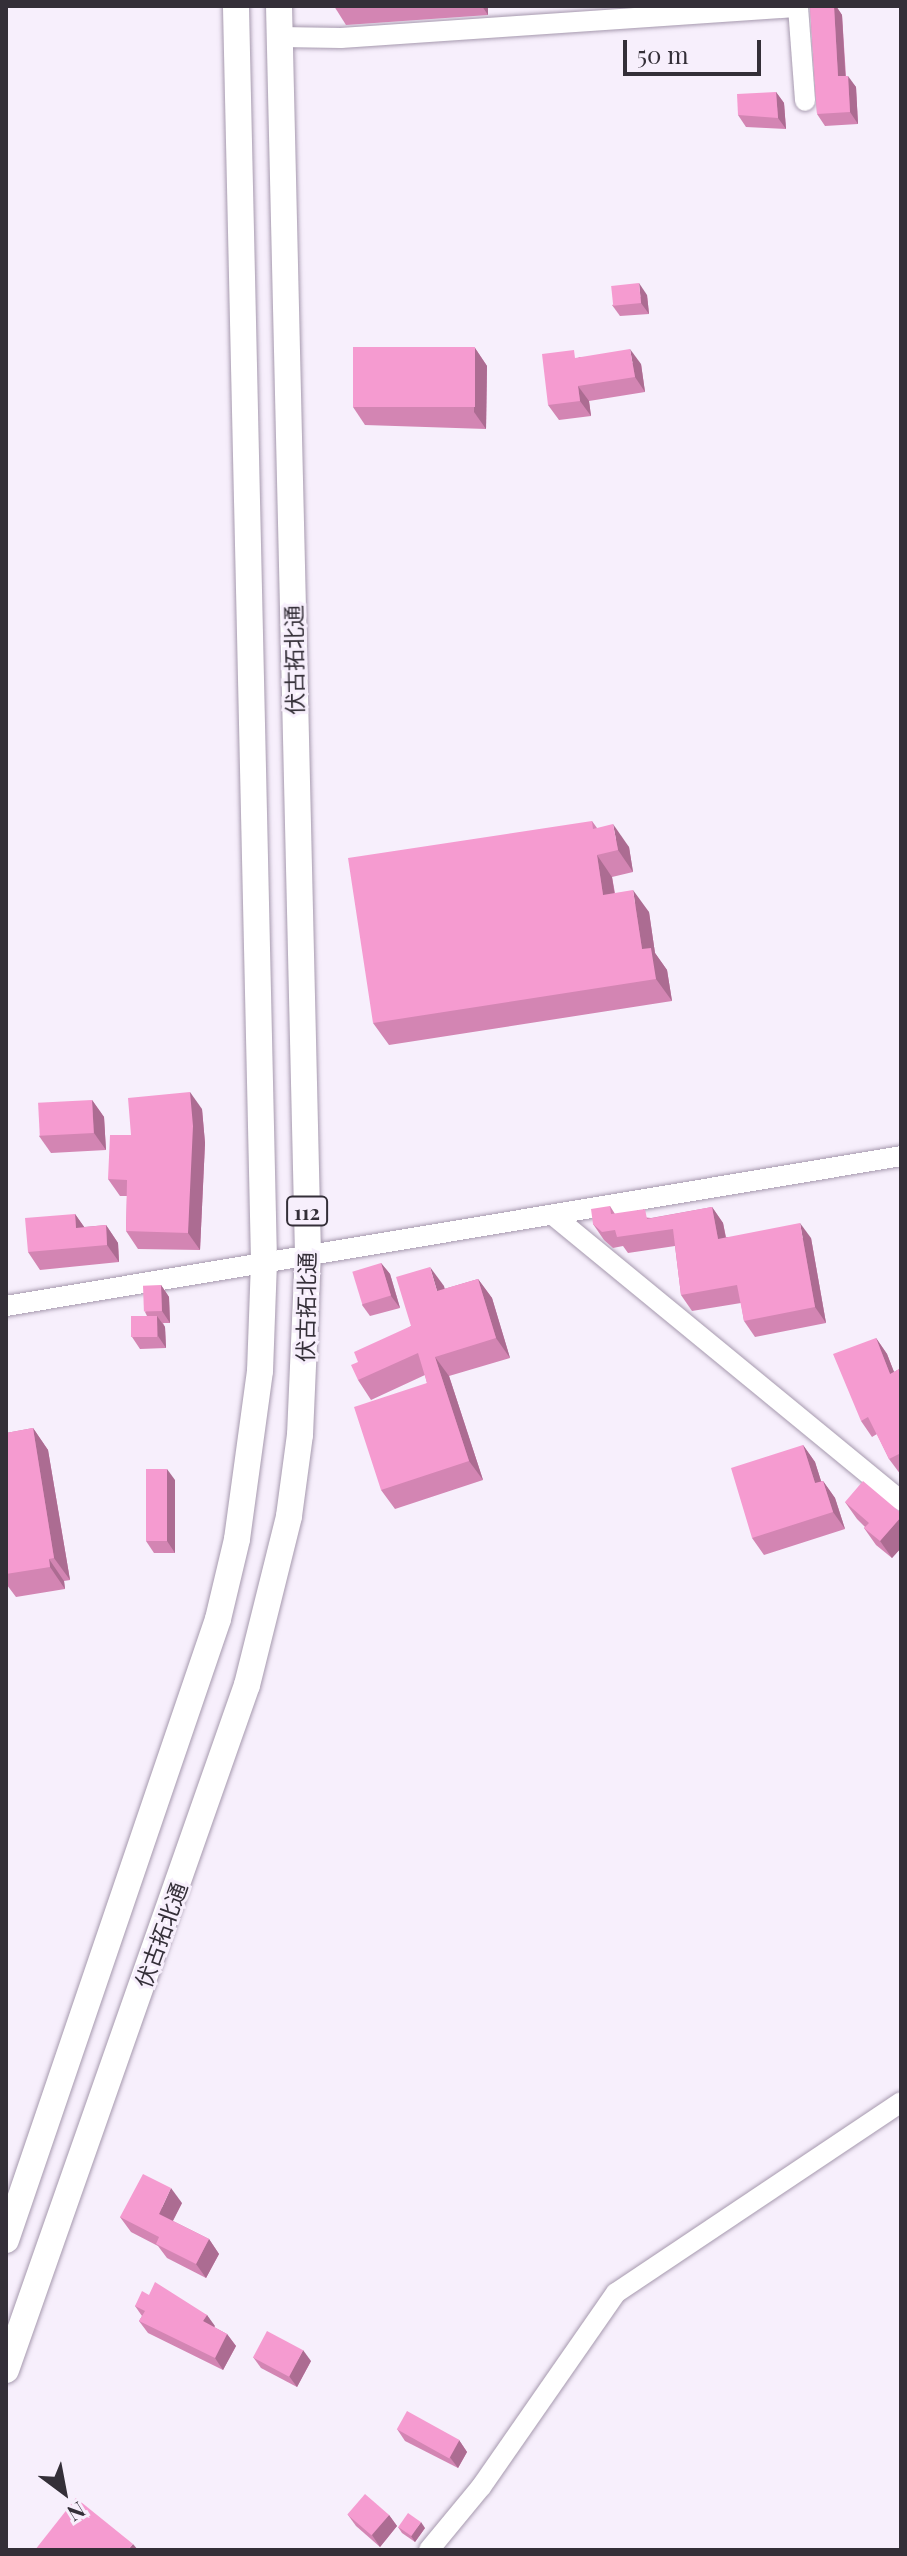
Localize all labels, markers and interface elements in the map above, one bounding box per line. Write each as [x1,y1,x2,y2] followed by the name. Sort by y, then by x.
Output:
[627,24,765,74] scale bar
[637,38,689,70] text: 50 m
[280,605,308,715] street label: 伏古拓北通
[285,1195,329,1227] road number: 112
[292,1252,320,1362] street label: 伏古拓北通
[130,1879,192,1991] street label: 伏古拓北通
[24,2452,104,2532] north arrow
[62,2495,91,2529] text: N

